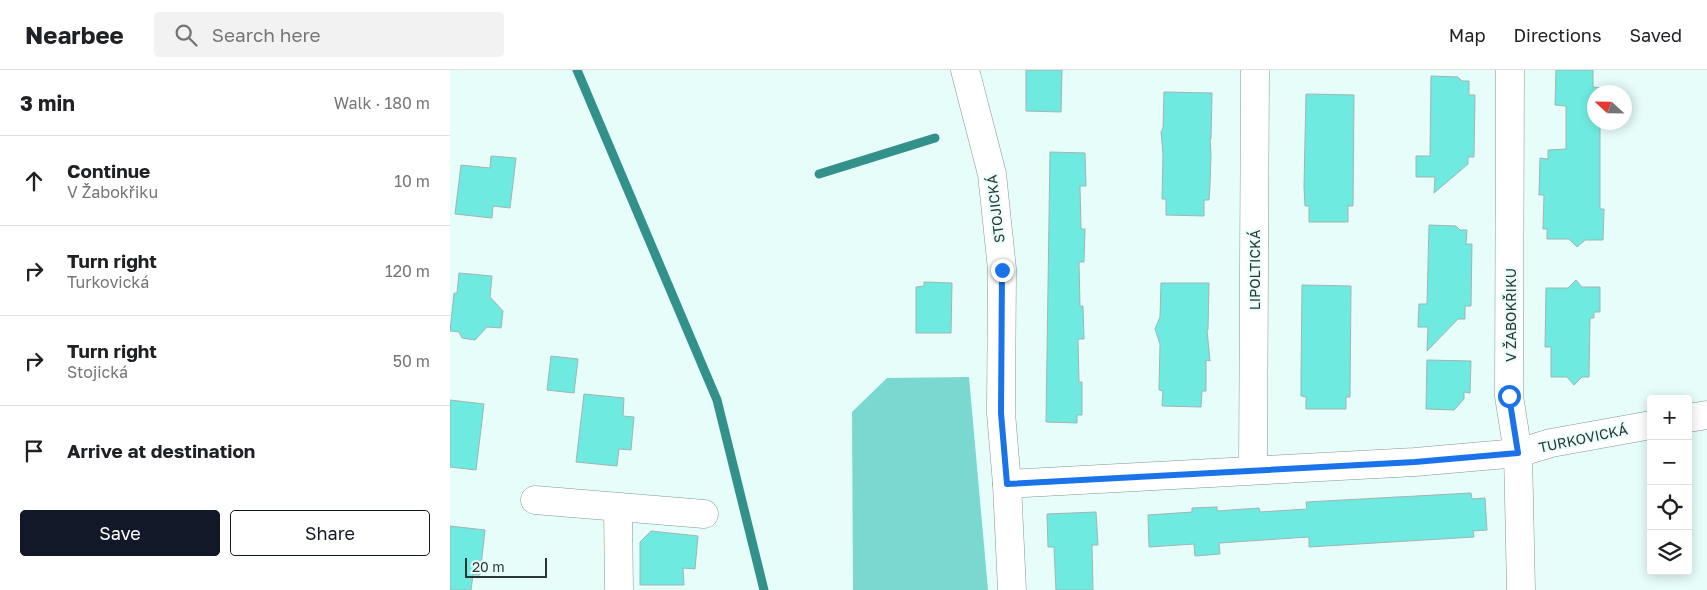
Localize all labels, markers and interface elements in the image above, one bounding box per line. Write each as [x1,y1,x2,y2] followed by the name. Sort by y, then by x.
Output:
[154,12,504,57] search box
[25,20,124,49] text: Nearbee
[172,21,200,49] icon: search
[212,23,321,46] text: Search here
[1449,24,1485,46] text: Map
[1513,24,1601,46] text: Directions
[1629,24,1682,46] text: Saved
[1587,85,1632,130] north arrow
[20,90,75,116] text: 3 min
[334,93,430,113] text: Walk · 180 m
[67,159,150,182] text: Continue
[20,167,48,195] icon: ahead
[394,171,430,191] text: 10 m
[982,173,1008,244] street label: STOJICKÁ
[67,182,158,202] text: V Žabokřiku
[1246,229,1263,310] street label: LIPOLTICKÁ
[67,249,157,272] text: Turn right
[20,257,48,285] icon: right
[991,259,1014,282] route end
[385,261,430,281] text: 120 m
[1502,268,1519,362] street label: V ŽABOKŘIKU
[67,272,149,292] text: Turkovická
[67,339,157,362] text: Turn right
[20,347,48,375] icon: right
[393,351,430,371] text: 50 m
[67,362,128,382] text: Stojická
[1498,385,1521,408] route start
[1647,395,1692,575] map controls
[1647,395,1692,440] button: +
[1537,420,1630,456] street label: TURKOVICKÁ
[20,437,48,465] icon: arrive
[67,439,255,462] text: Arrive at destination
[1647,440,1692,485] button: −
[1647,485,1692,530] button: locate
[20,510,220,556] button: Save
[230,510,430,556] button: Share
[1647,530,1692,575] button: layers
[465,555,548,578] scale bar
[472,558,505,575] text: 20 m

